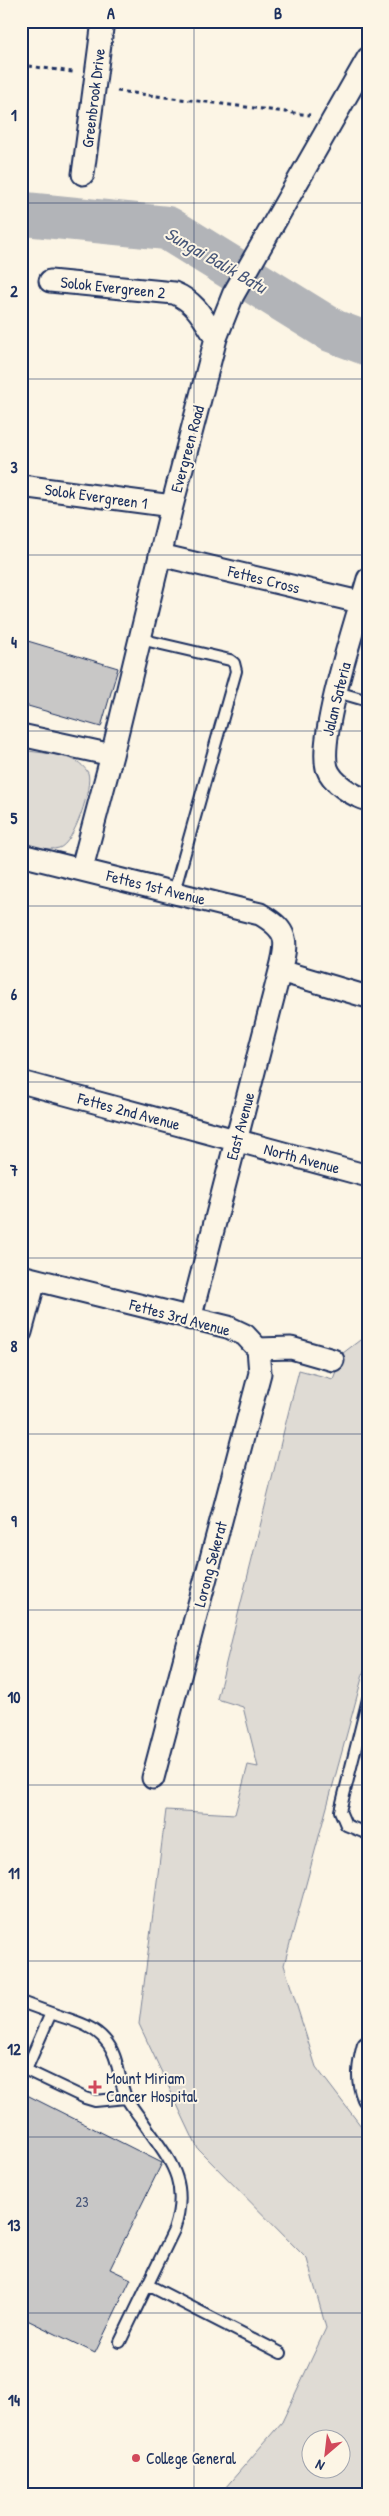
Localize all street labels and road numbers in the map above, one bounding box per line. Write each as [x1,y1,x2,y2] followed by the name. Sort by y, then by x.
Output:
[76,46,110,149] street label: Greenbrook Drive
[60,271,167,303] street label: Solok Evergreen 2
[165,403,209,495] street label: Evergreen Road
[43,478,149,514] street label: Solok Evergreen 1
[225,559,302,599] street label: Fettes Cross
[316,660,356,738] street label: Jalan Sateria
[103,864,208,910] street label: Fettes 1st Avenue
[75,1087,183,1135] street label: Fettes 2nd Avenue
[220,1089,260,1162] street label: East Avenue
[262,1137,343,1179] street label: North Avenue
[126,1293,233,1341] street label: Fettes 3rd Avenue
[188,1518,232,1609] street label: Lorong Sekerat

